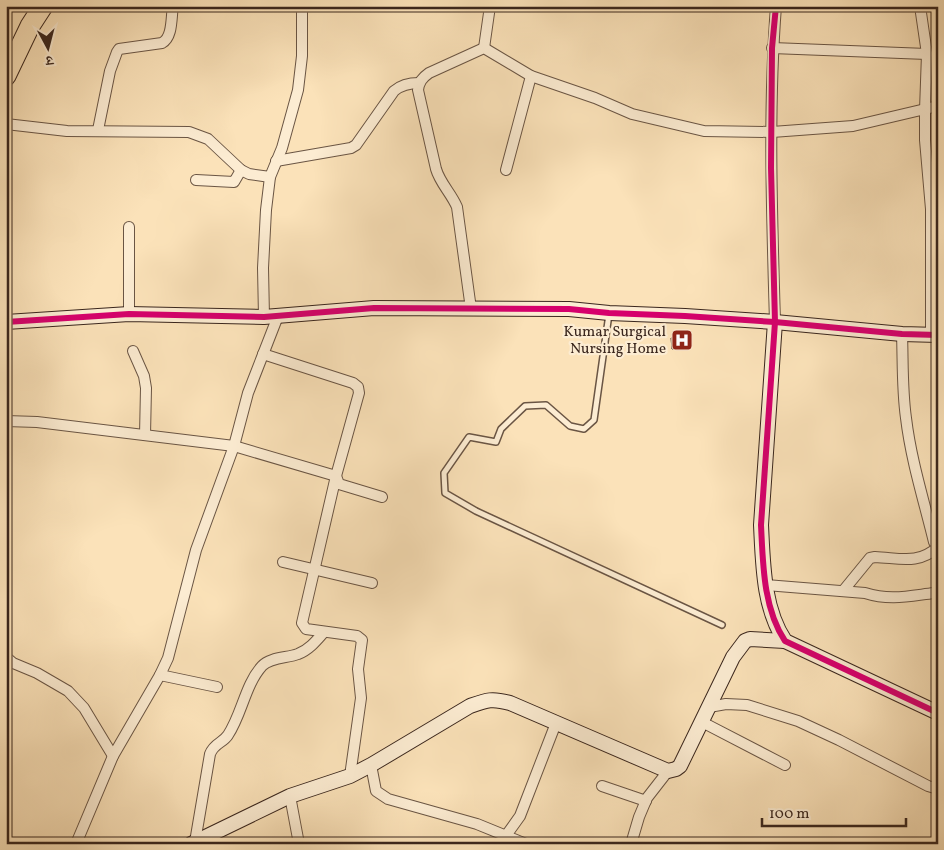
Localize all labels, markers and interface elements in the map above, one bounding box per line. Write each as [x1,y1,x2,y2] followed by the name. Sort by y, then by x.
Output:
[22,22,72,72] north arrow
[44,49,55,69] text: उ
[563,322,666,360] place label: Kumar Surgical Nursing Home
[670,328,694,352] hospital icon: Kumar Surgical Nursing Home
[762,795,905,827] scale bar
[769,804,809,825] text: 100 m

